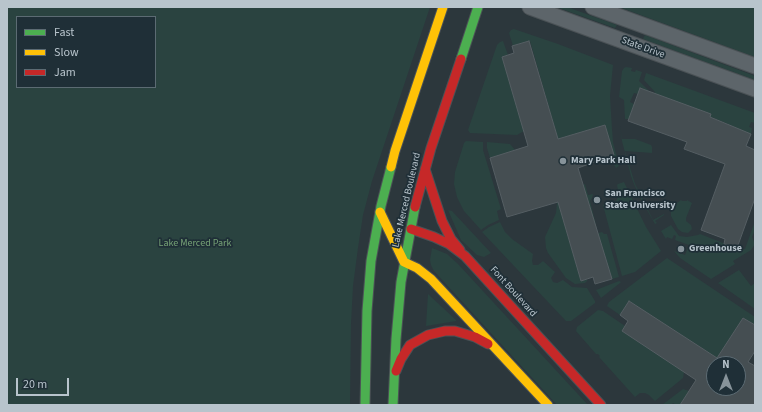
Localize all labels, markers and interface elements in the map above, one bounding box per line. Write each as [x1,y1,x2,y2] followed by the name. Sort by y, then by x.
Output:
[16,16,156,88] legend
[54,24,74,41] text: Fast
[620,35,666,61] street label: State Drive
[54,44,79,61] text: Slow
[54,64,76,81] text: Jam
[390,151,424,249] street label: Lake Merced Boulevard
[571,155,635,167] place label: Mary Park Hall
[558,156,568,166] marker: Mary Park Hall
[605,188,675,212] place label: San Francisco State University
[592,195,602,205] marker: San Francisco State University
[159,238,231,250] park label: Lake Merced Park
[689,243,742,255] place label: Greenhouse
[676,244,686,254] marker: Greenhouse
[487,264,539,320] street label: Font Boulevard
[706,356,746,396] north arrow
[722,357,730,372] text: N
[18,370,71,396] scale bar
[23,376,47,393] text: 20 m

